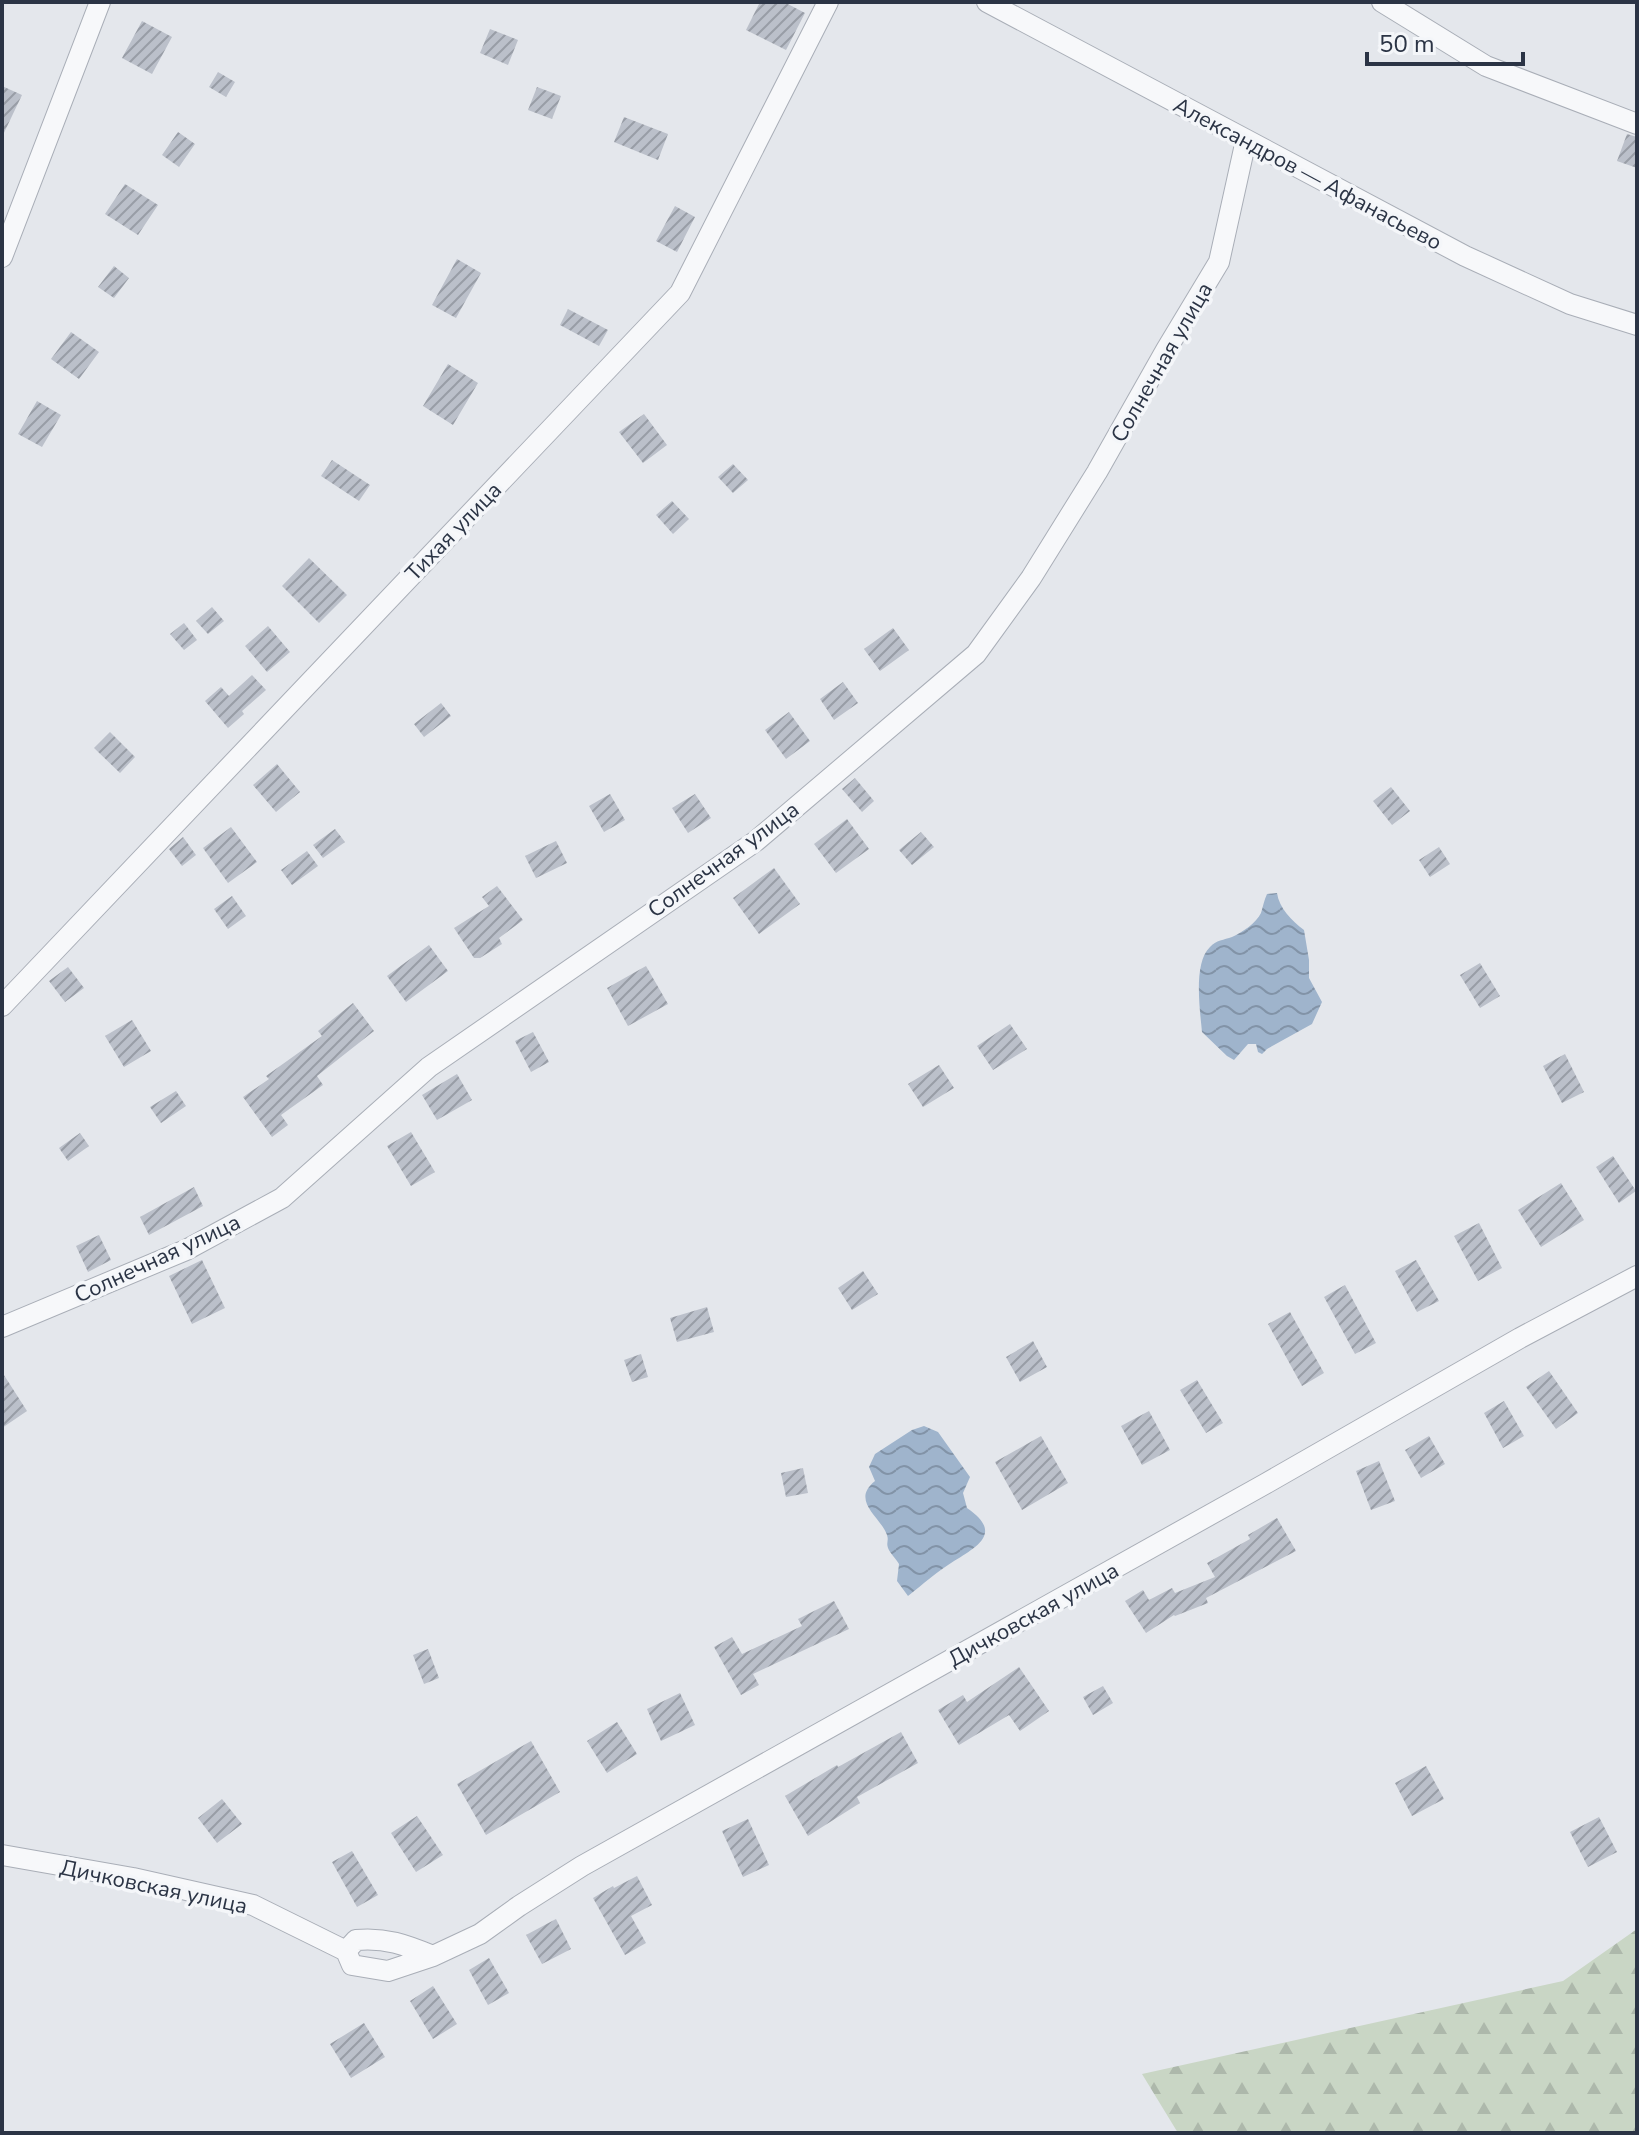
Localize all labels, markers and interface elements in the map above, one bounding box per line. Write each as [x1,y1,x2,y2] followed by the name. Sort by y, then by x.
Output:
[1367,16,1523,66] scale bar
[1379,28,1435,60] text: 50 m
[1168,90,1447,258] street label: Александров — Афанасьево
[1104,277,1220,448] street label: Солнечная улица
[399,476,509,588] street label: Тихая улица
[642,795,805,925] street label: Солнечная улица
[69,1207,245,1311] street label: Солнечная улица
[943,1555,1124,1674] street label: Дичковская улица
[57,1852,250,1921] street label: Дичковская улица

